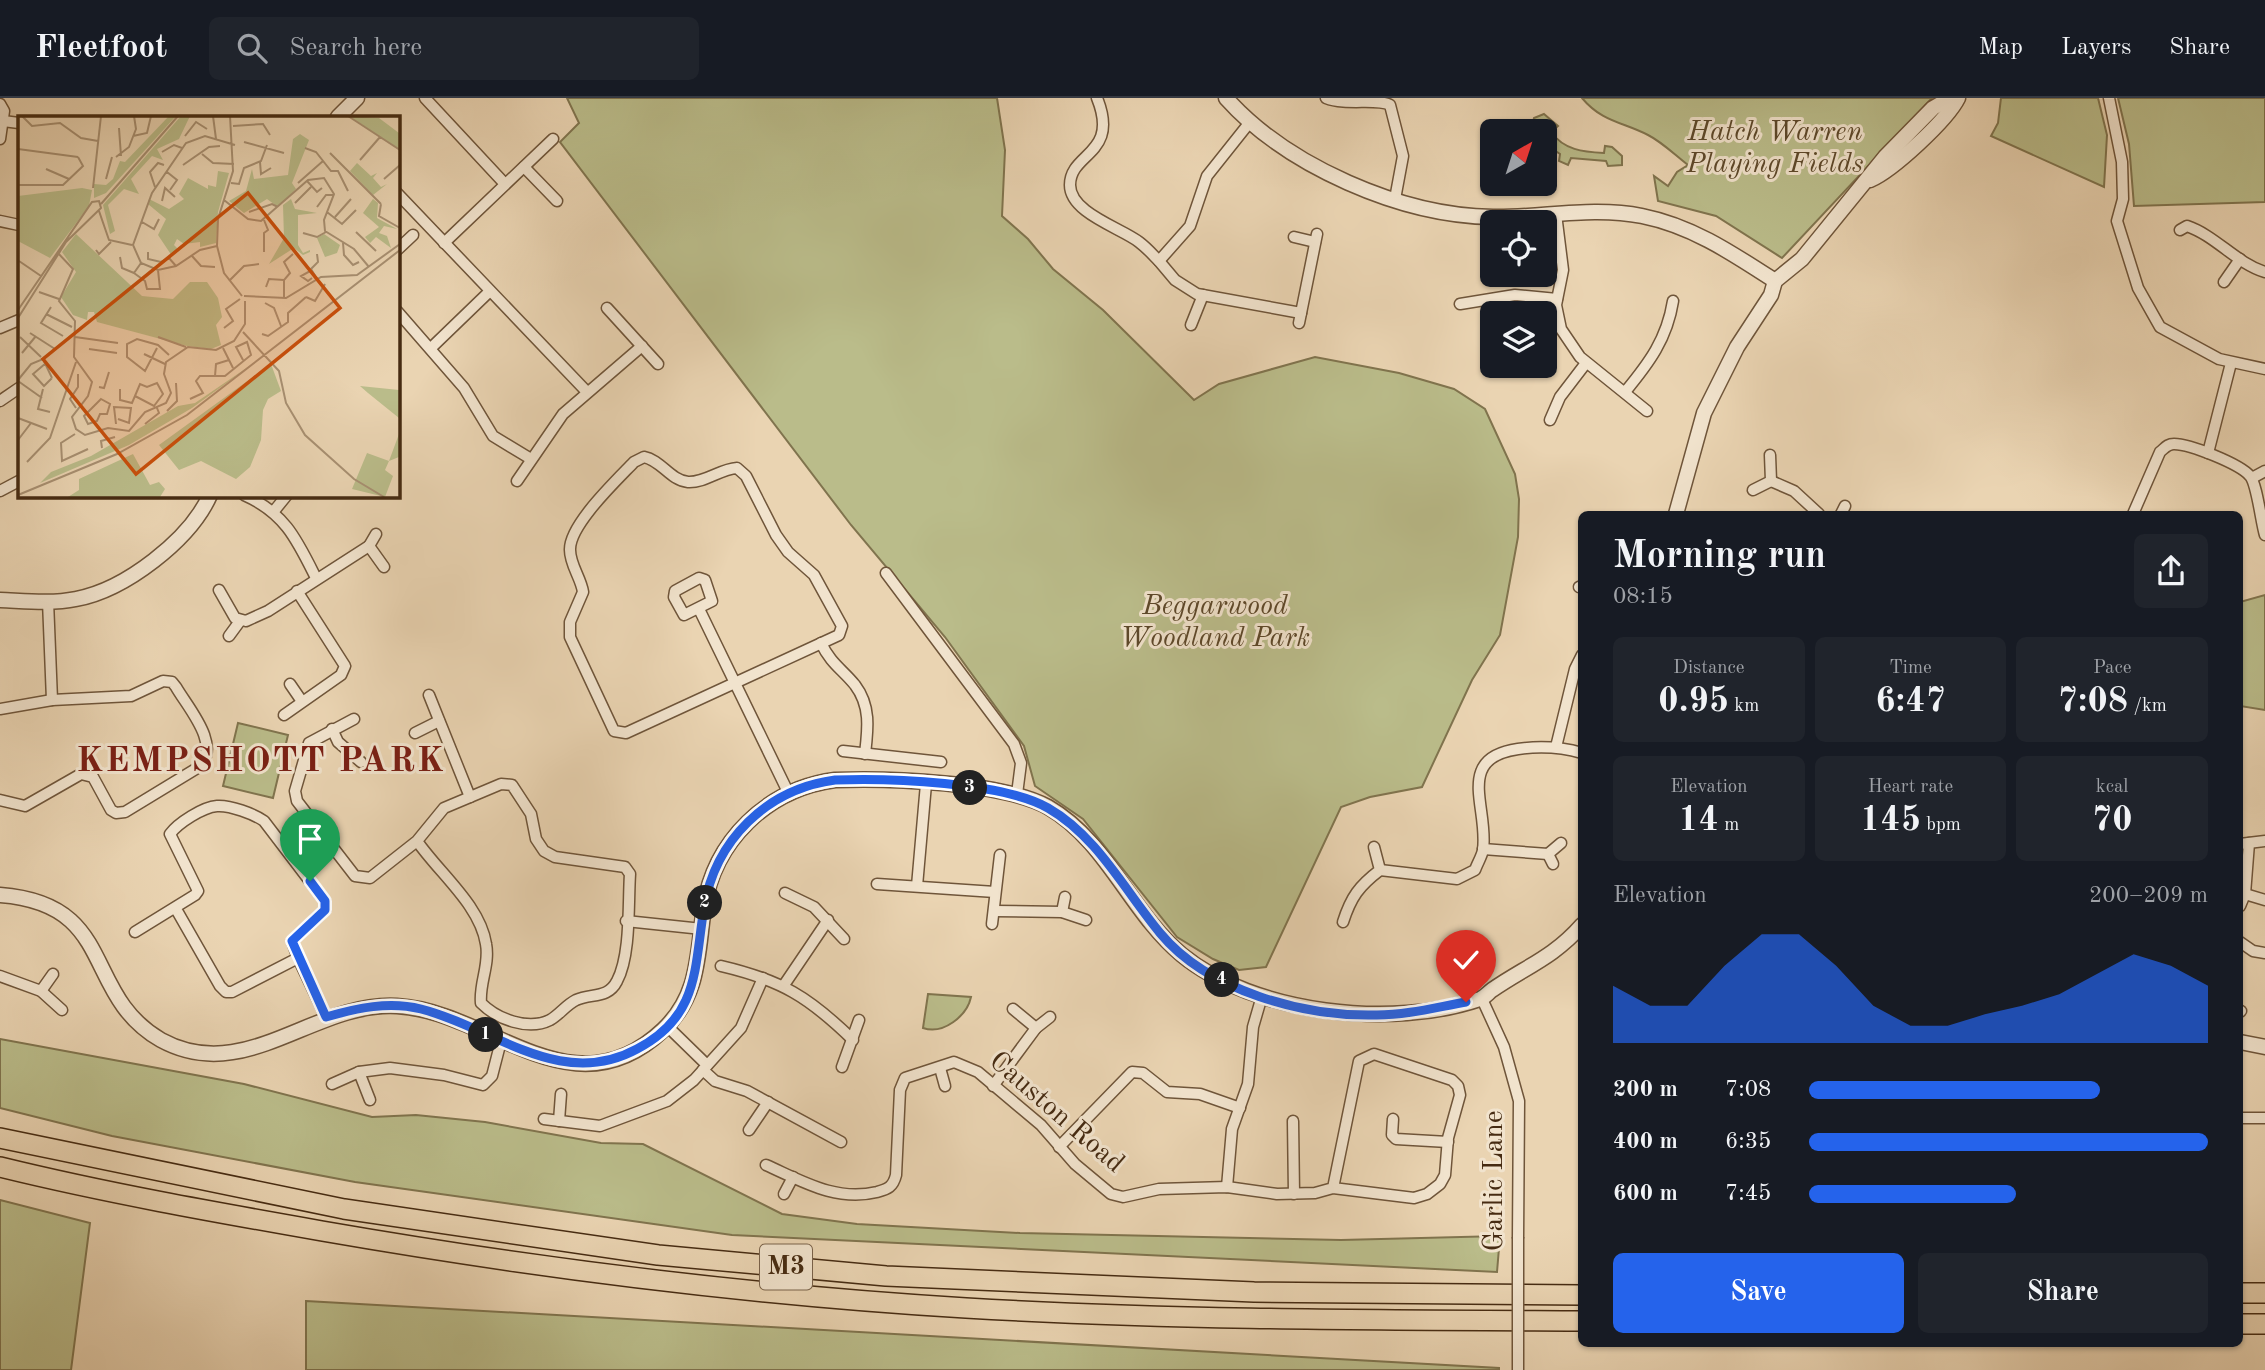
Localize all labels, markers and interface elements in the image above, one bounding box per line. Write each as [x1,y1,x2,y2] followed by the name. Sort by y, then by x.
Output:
[209,17,699,80] search box
[233,29,271,67] icon: search
[35,32,167,65] text: Fleetfoot
[289,35,422,61] text: Search here
[1979,36,2023,60] text: Map
[2061,36,2131,60] text: Layers
[2169,36,2230,60] text: Share
[18,116,399,497] inset map
[1480,119,1558,196] north arrow
[1480,119,1557,378] map controls
[1685,119,1864,179] park label: Hatch Warren Playing Fields
[1480,210,1557,287] button: locate
[1480,301,1557,378] button: layers
[2134,534,2208,608] button: share
[1613,538,1826,576] text: Morning run
[1613,585,1673,608] text: 08:15
[1120,593,1310,653] park label: Beggarwood Woodland Park
[1673,659,1745,678] text: Distance
[1889,659,1932,678] text: Time
[2093,659,2131,678] text: Pace
[1658,684,1729,719] text: 0.95
[1875,684,1946,719] text: 6:47
[2057,684,2128,719] text: 7:08
[1729,697,1759,716] text: km
[2128,697,2167,716] text: /km
[76,744,446,779] district label: KEMPSHOTT PARK
[953,770,988,806] pin: 3
[964,778,975,797] text: 3
[1670,778,1747,797] text: Elevation
[1868,778,1953,797] text: Heart rate
[2096,778,2129,797] text: kcal
[1678,803,1719,838] text: 14
[1860,803,1921,838] text: 145
[2092,803,2132,838] text: 70
[280,809,340,881] pin
[1719,816,1739,835] text: m
[1921,816,1961,835] text: bpm
[291,820,329,858] icon: arrive
[1613,884,1707,907] text: Elevation
[2089,884,2208,907] text: 200–209 m
[688,886,722,920] pin: 2
[699,893,710,912] text: 2
[1436,930,1496,1002] pin
[1447,941,1485,979] icon: check
[1204,962,1240,998] pin: 4
[1216,970,1227,989] text: 4
[468,1018,504,1052] pin: 1
[480,1025,491,1044] text: 1
[983,1047,1129,1179] street label: Causton Road
[1613,1078,1678,1101] text: 200 m
[1725,1078,1771,1101] text: 7:08
[1481,1110,1509,1252] street label: Garlic Lane
[1613,1130,1678,1153] text: 400 m
[1725,1130,1771,1153] text: 6:35
[1613,1182,1678,1205] text: 600 m
[1725,1182,1771,1205] text: 7:45
[760,1244,812,1290] road number: M3
[1613,1253,1904,1333] button: Save
[1918,1253,2208,1333] button: Share

